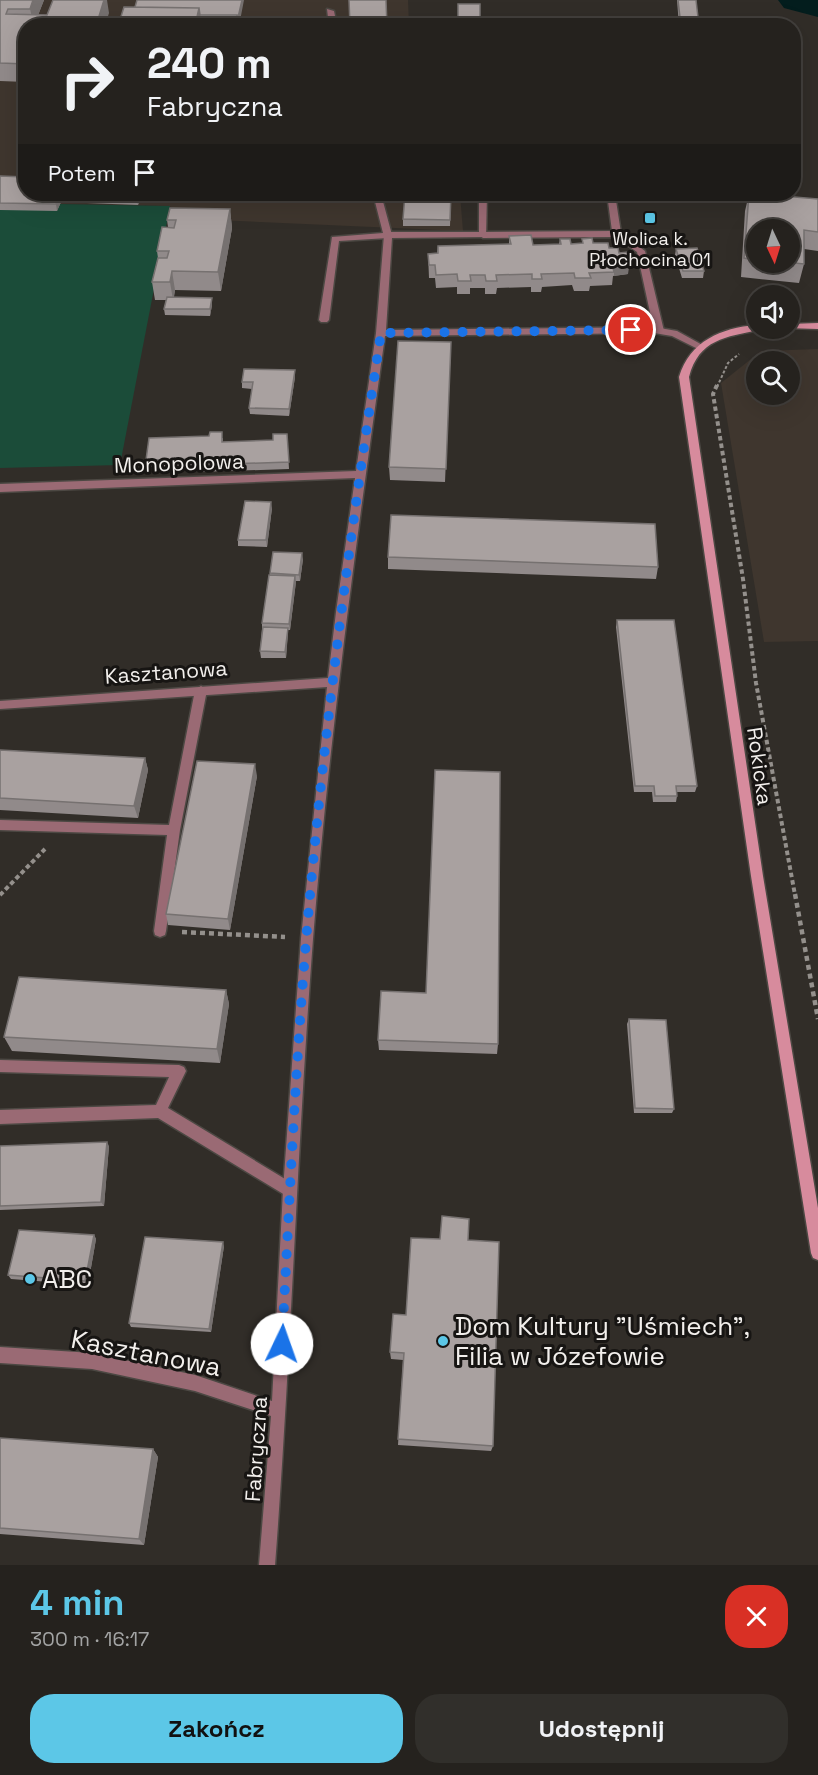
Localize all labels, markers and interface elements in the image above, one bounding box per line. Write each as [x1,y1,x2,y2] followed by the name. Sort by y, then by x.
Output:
[147,37,272,90] text: 240 m
[48,42,126,120] icon: right
[147,89,283,124] text: Fabryczna
[128,156,161,189] icon: arrive
[48,159,116,187] text: Potem
[643,211,657,225] marker: Wolica k. Płochocina 01
[746,219,800,273] north arrow
[746,219,800,405] map controls
[589,227,711,271] place label: Wolica k. Płochocina 01
[746,285,800,339] button: sound
[605,304,656,355] pin
[614,313,647,346] icon: arrive
[746,351,800,405] button: search
[113,447,245,479] street label: Monopolowa
[104,654,228,690] street label: Kasztanowa
[741,725,779,807] street label: Rokicka
[42,1262,92,1296] place label: ABC
[23,1272,37,1286] marker: ABC
[455,1309,750,1373] place label: Dom Kultury "Uśmiech", Filia w Józefowie
[250,1312,314,1376] position arrow
[68,1322,224,1384] street label: Kasztanowa
[436,1334,450,1348] marker: Dom Kultury "Uśmiech", Filia w Józefowie
[239,1395,273,1503] street label: Fabryczna
[30,1580,125,1626] text: 4 min
[725,1585,788,1648] button: close
[30,1626,149,1652] text: 300 m · 16:17
[30,1694,403,1763] button: Zakończ
[415,1694,788,1763] button: Udostępnij

